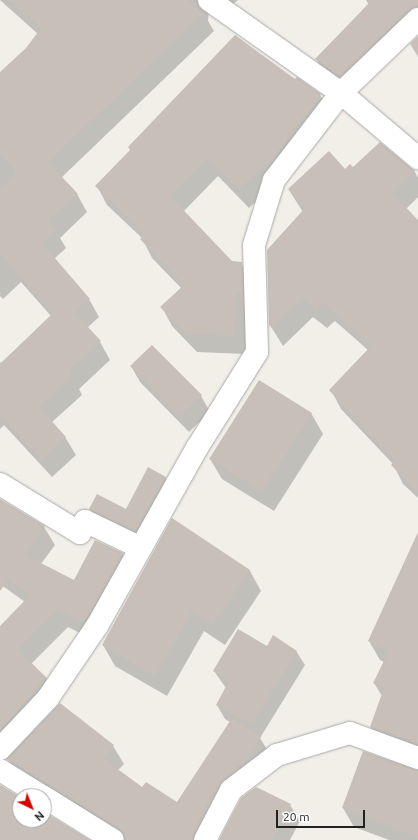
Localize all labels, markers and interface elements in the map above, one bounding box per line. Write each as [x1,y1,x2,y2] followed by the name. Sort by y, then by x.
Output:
[12,788,52,828] north arrow
[278,802,367,828] scale bar
[32,809,47,823] text: N
[283,810,310,823] text: 20 m

